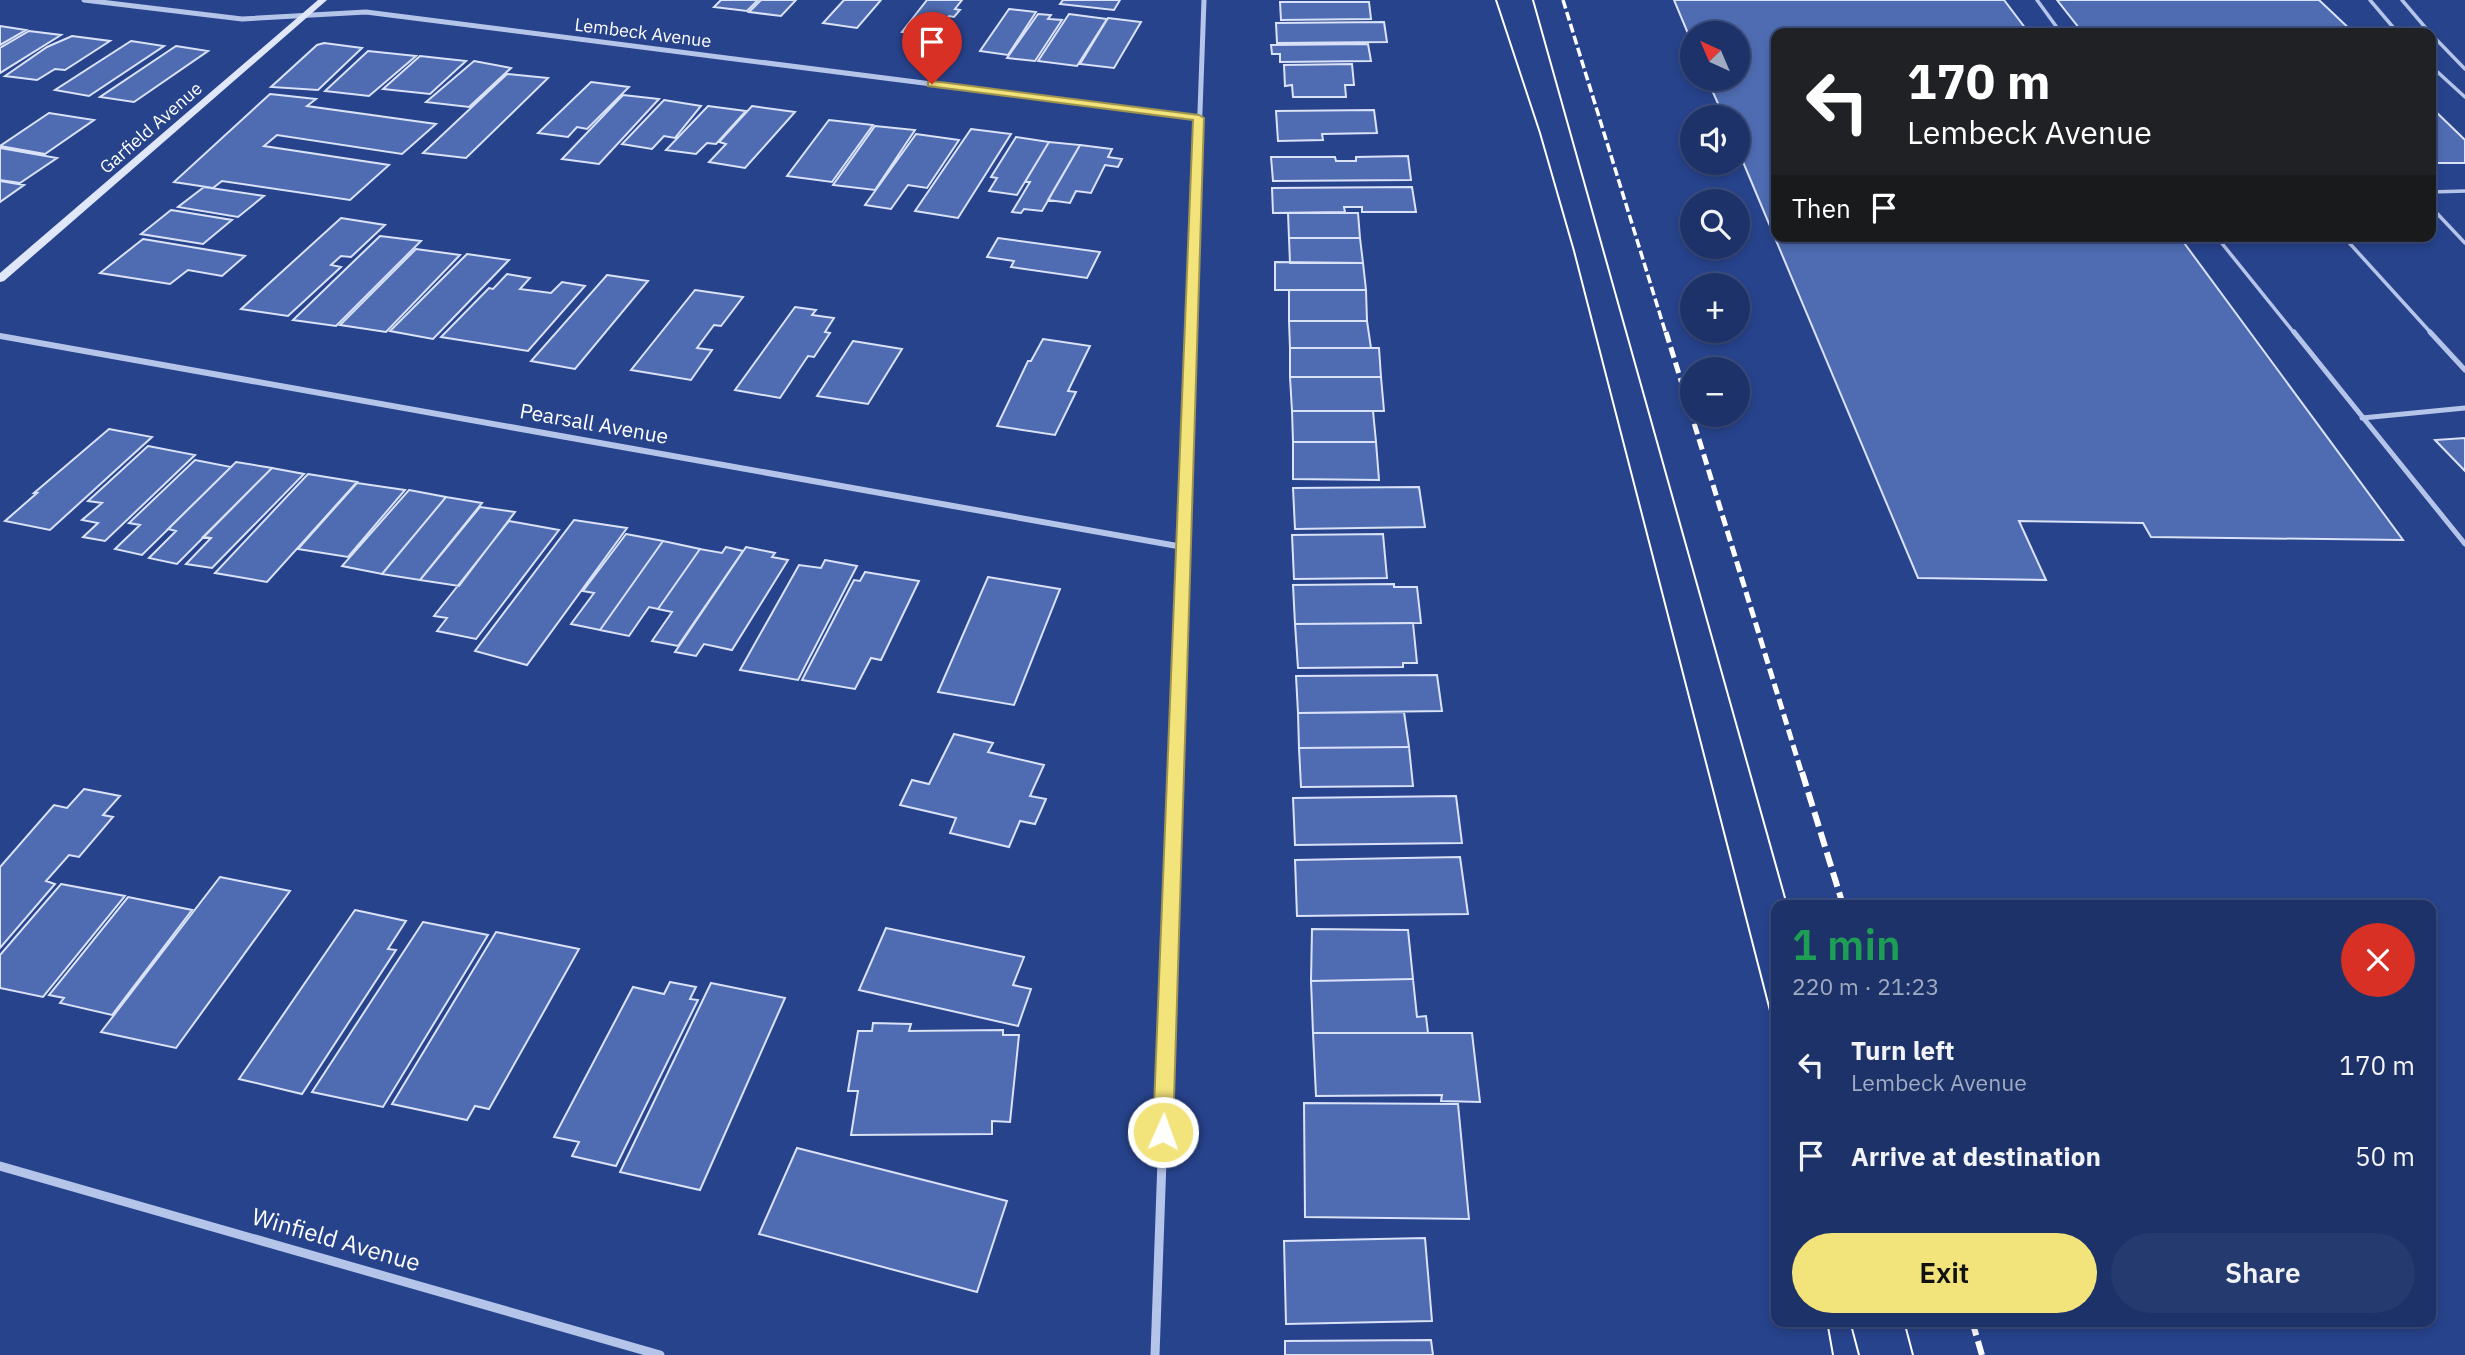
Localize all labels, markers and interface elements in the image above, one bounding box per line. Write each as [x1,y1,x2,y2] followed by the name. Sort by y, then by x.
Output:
[902,12.0,962,84] pin
[573,13,713,52] street label: Lembeck Avenue
[1680,21,1750,91] north arrow
[1680,21,1750,427] map controls
[913,23,951,61] icon: arrive
[1907,49,2051,112] text: 170 m
[1792,56,1883,147] icon: left
[95,77,207,178] street label: Garfield Avenue
[1680,105,1750,175] button: sound
[1907,111,2152,153] text: Lembeck Avenue
[1680,189,1750,259] button: search
[1865,189,1903,227] icon: arrive
[1792,191,1851,225] text: Then
[1680,273,1750,343] button: +
[1680,357,1750,427] button: −
[518,396,671,450] street label: Pearsall Avenue
[1792,917,1901,972] text: 1 min
[2341,923,2415,997] button: close
[1792,971,1939,1001] text: 220 m · 21:23
[1851,1033,1954,1067] text: Turn left
[1792,1046,1830,1084] icon: left
[2339,1048,2415,1082] text: 170 m
[1851,1067,2027,1097] text: Lembeck Avenue
[1126,1095,1200,1169] position arrow
[1792,1137,1830,1175] icon: arrive
[1851,1139,2101,1173] text: Arrive at destination
[2355,1139,2415,1173] text: 50 m
[248,1200,424,1278] street label: Winfield Avenue
[1792,1233,2097,1313] button: Exit
[2111,1233,2415,1313] button: Share

